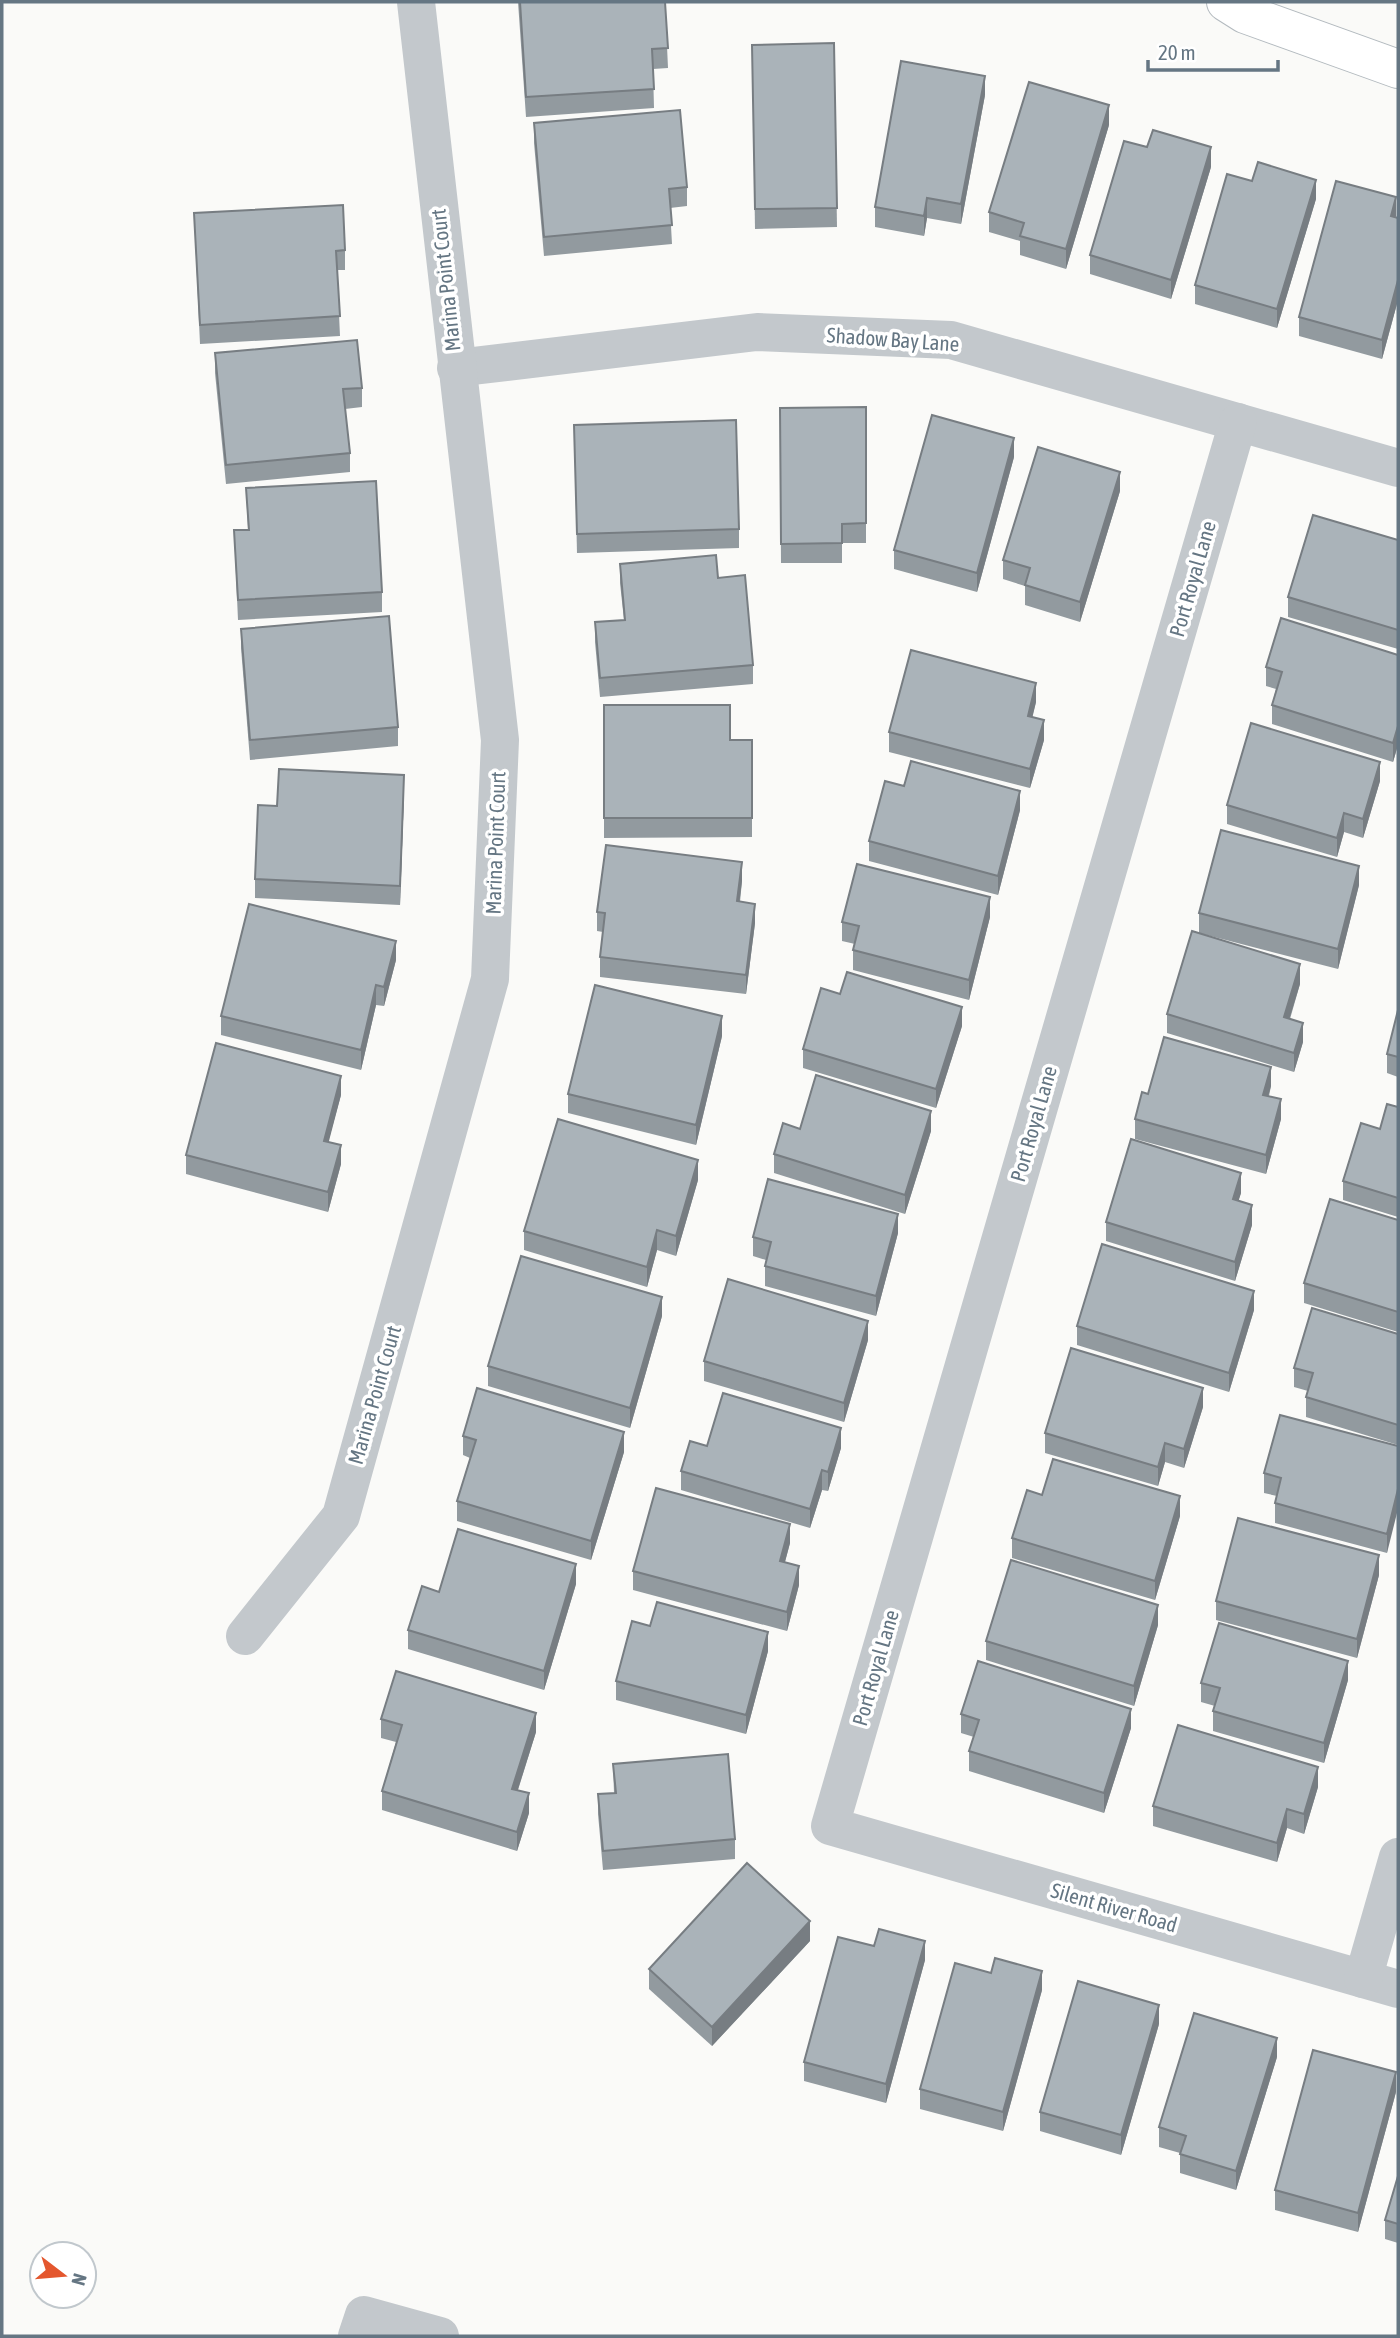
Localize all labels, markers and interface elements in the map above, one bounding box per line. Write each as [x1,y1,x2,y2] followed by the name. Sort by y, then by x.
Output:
[1148,28,1278,72] scale bar
[1158,40,1196,64] text: 20 m
[426,208,464,353] street label: Marina Point Court
[826,322,960,356] street label: Shadow Bay Lane
[1164,518,1220,639] street label: Port Royal Lane
[481,771,509,915] street label: Marina Point Court
[1005,1063,1061,1184] street label: Port Royal Lane
[343,1323,405,1467] street label: Marina Point Court
[847,1607,903,1728] street label: Port Royal Lane
[1048,1878,1180,1937] street label: Silent River Road
[28,2240,98,2310] north arrow
[67,2271,91,2288] text: N

